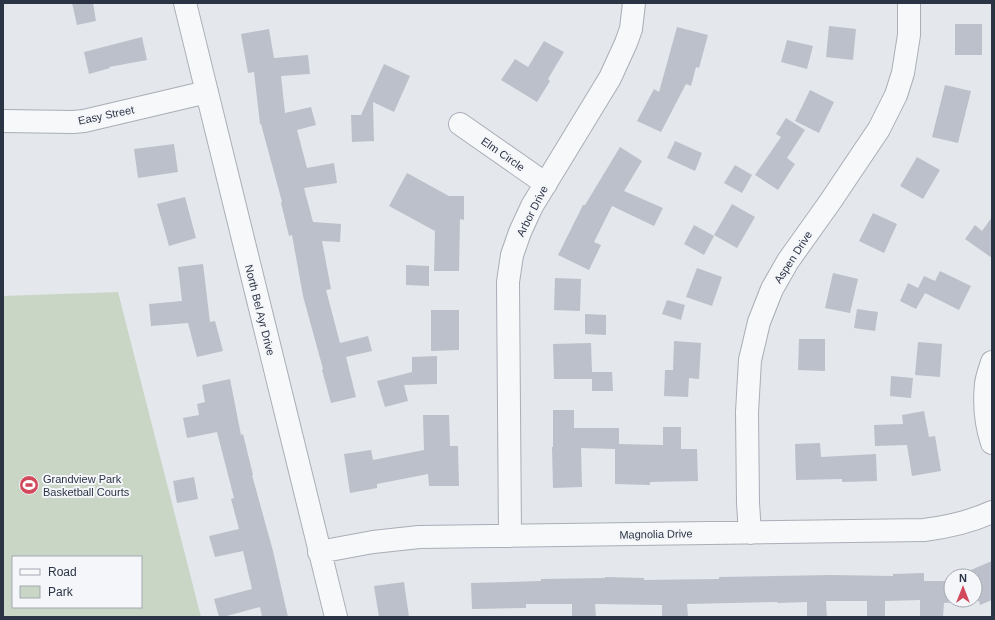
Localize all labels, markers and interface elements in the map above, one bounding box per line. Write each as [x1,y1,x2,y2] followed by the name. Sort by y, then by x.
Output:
[77,103,135,127] street label: Easy Street
[479,135,527,173] street label: Elm Circle
[514,183,550,239] street label: Arbor Drive
[772,229,814,285] street label: Aspen Drive
[243,263,277,357] street label: North Bel Ayr Drive
[43,473,130,498] place label: Grandview Park Basketball Courts
[18,474,40,496] sports icon: Grandview Park Basketball Courts
[619,527,693,541] street label: Magnolia Drive
[12,556,142,608] legend
[48,565,77,579] text: Road
[943,568,983,608] north arrow
[959,572,967,584] text: N
[48,585,74,599] text: Park

